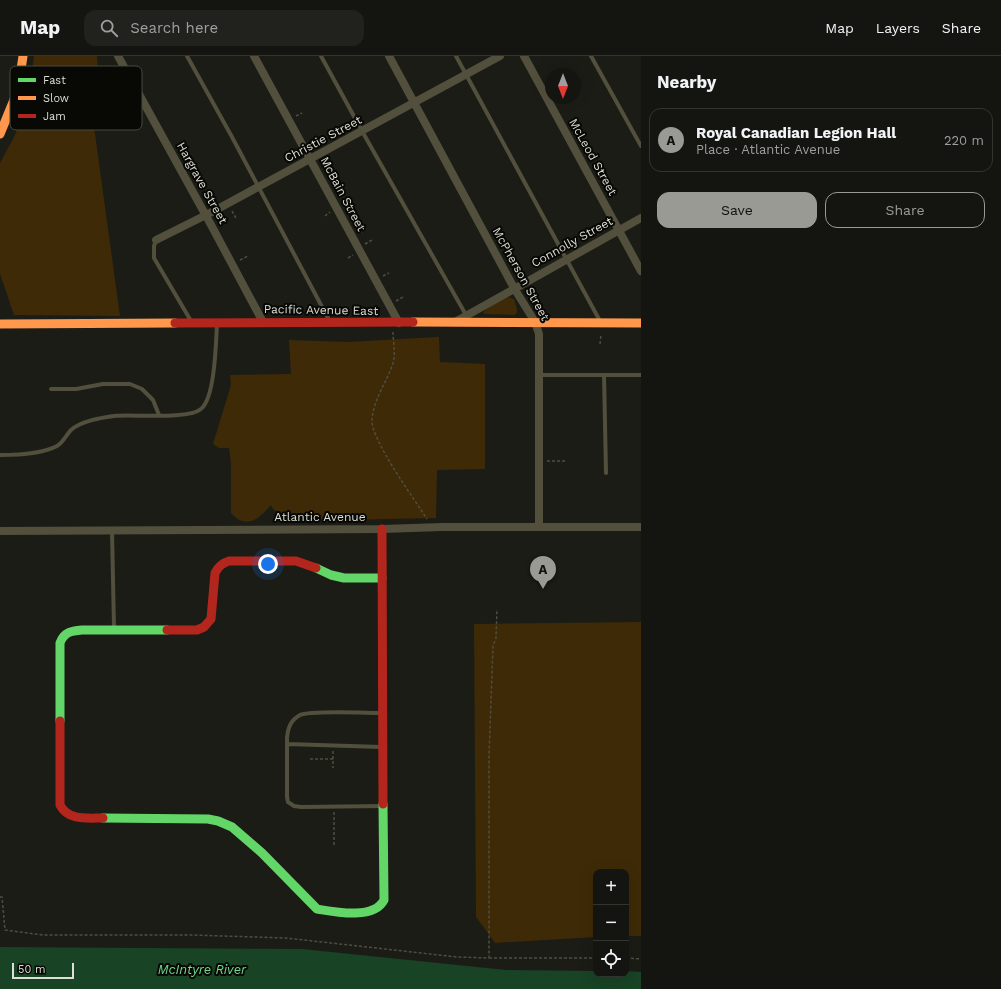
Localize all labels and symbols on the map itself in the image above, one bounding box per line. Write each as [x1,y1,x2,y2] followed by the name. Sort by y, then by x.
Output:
[10,66,142,130] legend
[545,68,581,104] north arrow
[43,74,66,87] text: Fast
[43,92,69,105] text: Slow
[43,110,66,123] text: Jam
[282,113,364,165] street label: Christie Street
[566,116,620,198] street label: McLeod Street
[174,140,230,226] street label: Hargrave Street
[317,154,369,234] street label: McBain Street
[529,214,615,270] street label: Connolly Street
[490,225,552,323] street label: McPherson Street
[264,302,378,318] street label: Pacific Avenue East
[274,510,366,524] street label: Atlantic Avenue
[258,554,278,574] your location
[530,556,556,589] pin: A
[12,961,74,980] scale bar
[158,962,247,977] water label: McIntyre River

